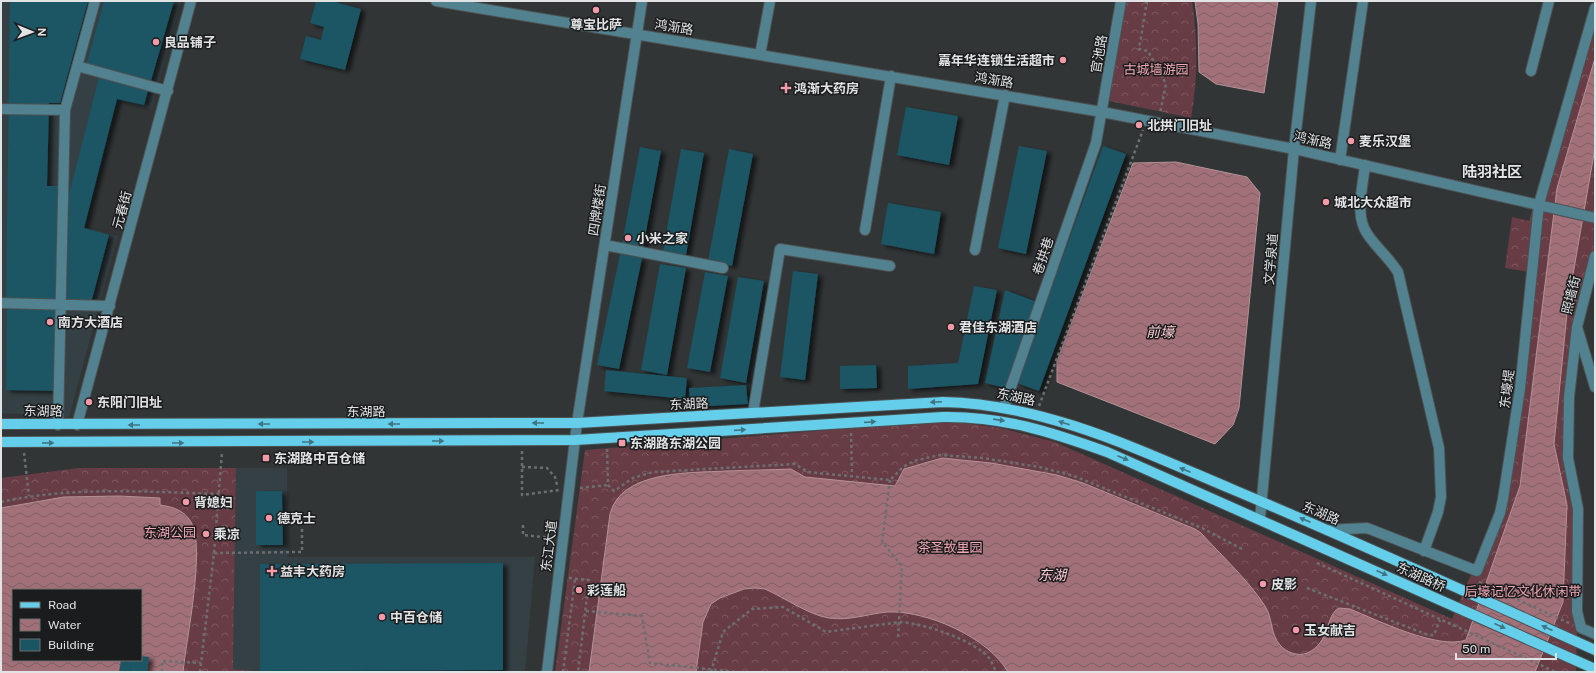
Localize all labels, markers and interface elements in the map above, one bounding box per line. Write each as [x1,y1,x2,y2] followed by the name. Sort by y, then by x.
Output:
[591,5,601,15] marker: 尊宝比萨
[12,12,52,52] north arrow
[570,17,622,32] place label: 尊宝比萨
[654,17,694,37] street label: 鸿渐路
[36,28,48,37] text: N
[1088,33,1110,75] street label: 官池路
[164,35,216,50] place label: 良品铺子
[151,37,161,47] marker: 良品铺子
[938,53,1055,68] place label: 嘉年华连锁生活超市
[1058,55,1068,65] marker: 嘉年华连锁生活超市
[1123,62,1189,77] park label: 古城墙游园
[974,70,1014,90] street label: 鸿渐路
[794,81,859,96] place label: 鸿渐大药房
[781,83,791,93] marker: 鸿渐大药房
[1147,118,1212,133] place label: 北拱门旧址
[1134,120,1144,130] marker: 北拱门旧址
[1292,128,1334,152] street label: 鸿渐路
[1359,134,1411,149] place label: 麦乐汉堡
[1346,136,1356,146] marker: 麦乐汉堡
[1462,163,1522,180] district label: 陆羽社区
[586,183,608,237] street label: 四牌楼街
[110,189,134,231] street label: 元春街
[1334,195,1412,210] place label: 城北大众超市
[1321,197,1331,207] marker: 城北大众超市
[636,231,688,246] place label: 小米之家
[1261,232,1281,286] street label: 文学泉道
[623,233,633,243] marker: 小米之家
[1030,235,1056,277] street label: 卷拱巷
[1559,274,1583,316] street label: 照墙街
[58,315,123,330] place label: 南方大酒店
[45,317,55,327] marker: 南方大酒店
[959,320,1037,335] place label: 君佳东湖酒店
[946,322,956,332] marker: 君佳东湖酒店
[1146,324,1177,340] water label: 前壕
[1497,369,1517,409] street label: 东壕堤
[995,386,1037,408] street label: 东湖路
[97,395,162,410] place label: 东阳门旧址
[669,395,709,413] street label: 东湖路
[84,397,94,407] marker: 东阳门旧址
[930,399,942,406] one-way arrow
[23,403,63,419] street label: 东湖路
[346,404,386,419] street label: 东湖路
[993,417,1005,423] one-way arrow
[864,418,876,425] one-way arrow
[531,420,544,426] one-way arrow
[1057,420,1069,426] one-way arrow
[257,421,270,427] one-way arrow
[387,421,400,427] one-way arrow
[127,422,140,428] one-way arrow
[734,427,747,433] one-way arrow
[630,436,721,451] place label: 东湖路东湖公园
[432,438,445,444] one-way arrow
[617,438,627,448] marker: 东湖路东湖公园
[302,439,315,445] one-way arrow
[42,440,55,446] one-way arrow
[172,440,185,446] one-way arrow
[274,451,365,466] place label: 东湖路中百仓储
[261,453,271,463] marker: 东湖路中百仓储
[1118,456,1130,462] one-way arrow
[1179,466,1191,473] one-way arrow
[194,495,233,510] place label: 背媳妇
[181,497,191,507] marker: 背媳妇
[1300,498,1342,528] street label: 东湖路
[277,511,316,526] place label: 德克士
[264,513,274,523] marker: 德克士
[1299,517,1310,523] one-way arrow
[538,519,560,573] street label: 东江大道
[144,525,196,540] park label: 东湖公园
[214,527,240,542] place label: 乘凉
[201,529,211,539] marker: 乘凉
[917,540,983,555] park label: 茶圣故里园
[1394,560,1448,594] street label: 东湖路桥
[280,564,345,579] place label: 益丰大药房
[267,566,277,576] marker: 益丰大药房
[1038,567,1068,583] water label: 东湖
[1376,570,1387,576] one-way arrow
[1271,577,1297,592] place label: 皮影
[1258,579,1268,589] marker: 皮影
[587,583,626,598] place label: 彩莲船
[1464,584,1582,599] park label: 后壕记忆文化休闲带
[574,585,584,595] marker: 彩莲船
[12,589,142,661] legend
[48,598,76,612] text: Road
[390,610,442,625] place label: 中百仓储
[377,612,387,622] marker: 中百仓储
[48,618,82,632] text: Water
[1304,623,1356,638] place label: 玉女献吉
[1495,623,1506,629] one-way arrow
[1291,625,1301,635] marker: 玉女献吉
[1541,625,1552,631] one-way arrow
[1456,635,1556,661] scale bar
[48,638,94,652] text: Building
[1462,642,1490,656] text: 50 m

